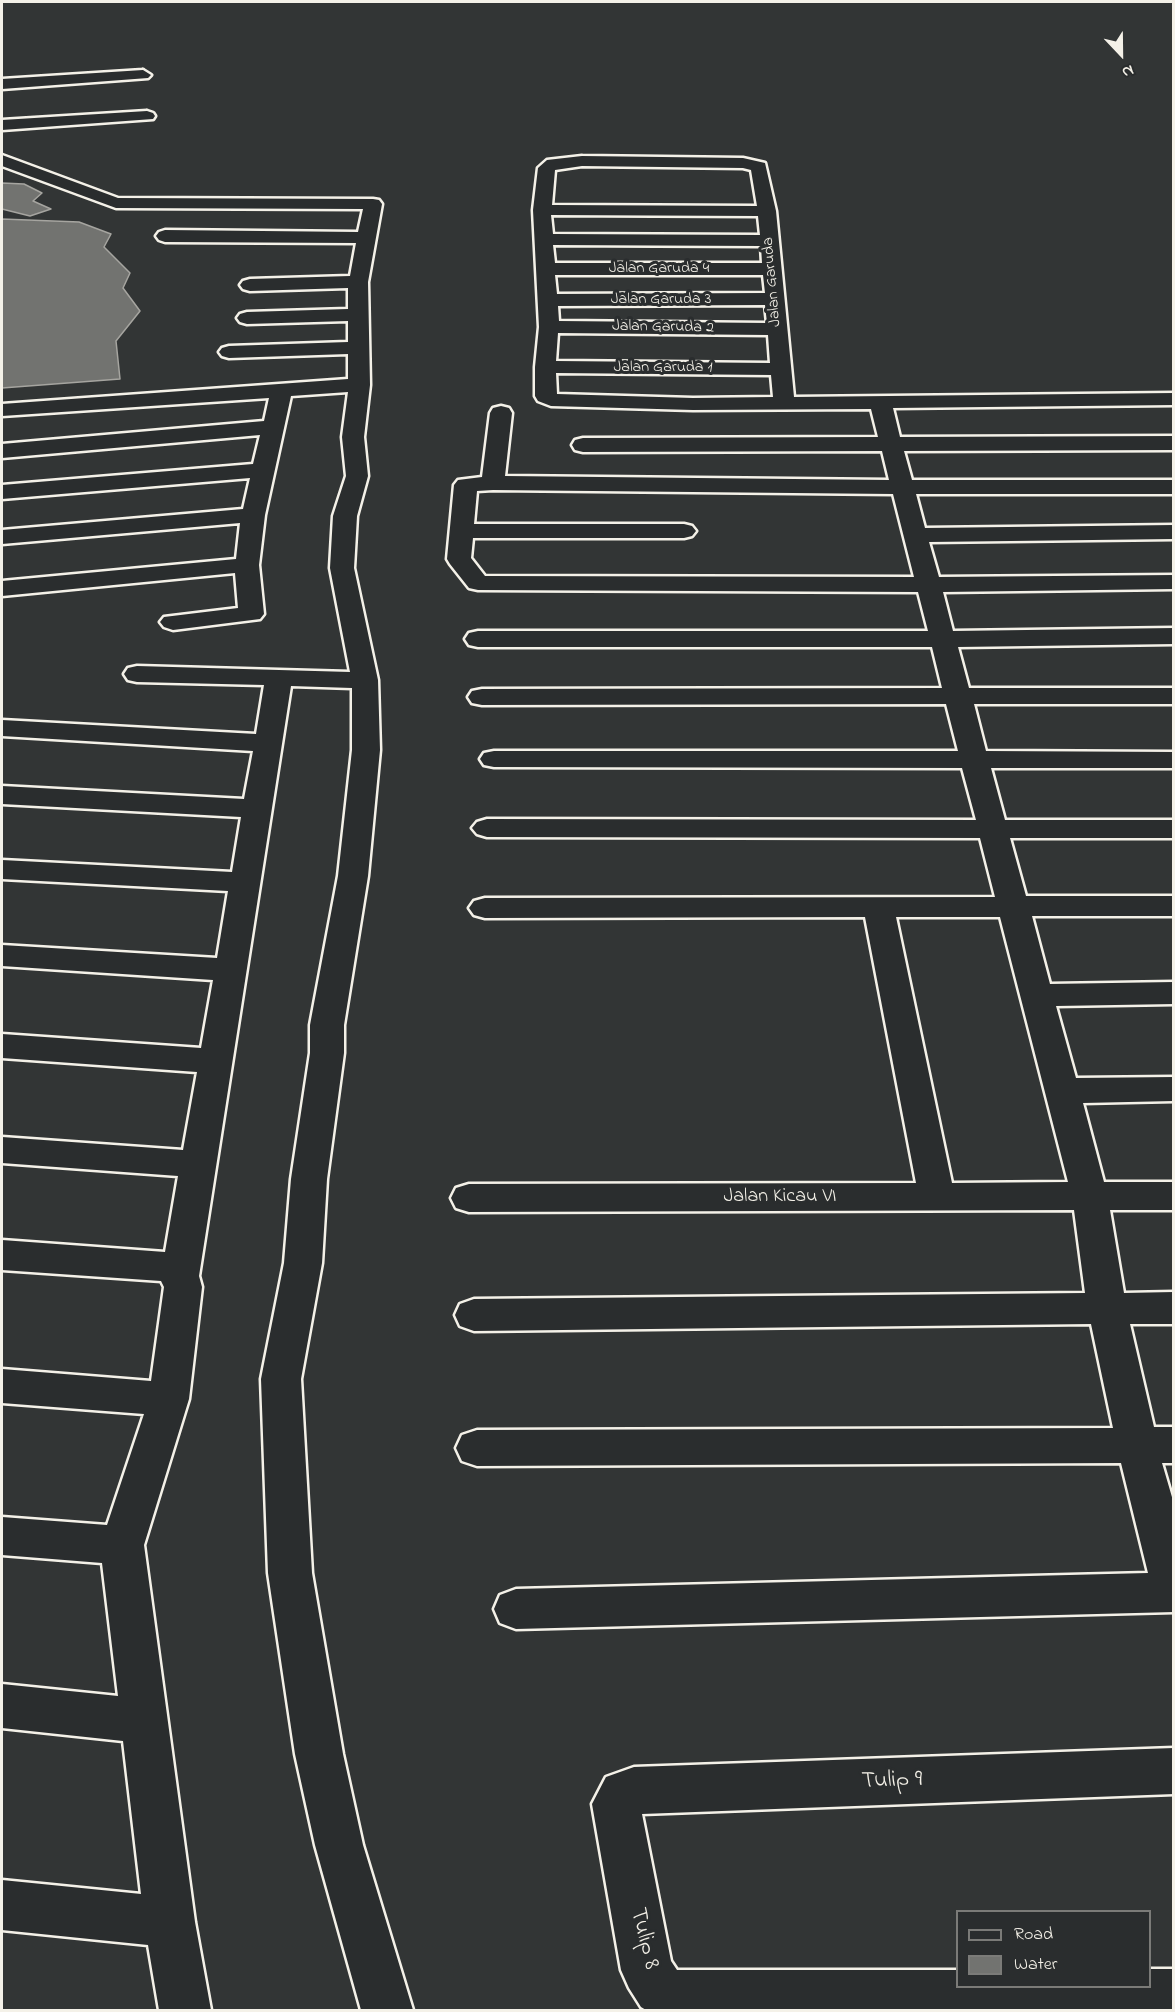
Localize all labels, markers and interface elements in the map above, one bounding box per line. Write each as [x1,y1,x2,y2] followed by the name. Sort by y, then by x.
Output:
[1091,24,1151,84] north arrow
[1118,58,1137,84] text: N
[760,236,786,328] street label: Jalan Garuda
[609,259,709,279] street label: Jalan Garuda 4
[611,290,711,310] street label: Jalan Garuda 3
[612,318,714,338] street label: Jalan Garuda 2
[613,358,713,378] street label: Jalan Garuda 1
[723,1186,837,1210] street label: Jalan Kicau VI
[861,1767,923,1797] street label: Tulip 9
[621,1905,665,1973] street label: Tulip 8
[956,1910,1151,1988] legend
[1014,1922,1053,1948] text: Road
[1014,1952,1057,1978] text: Water

